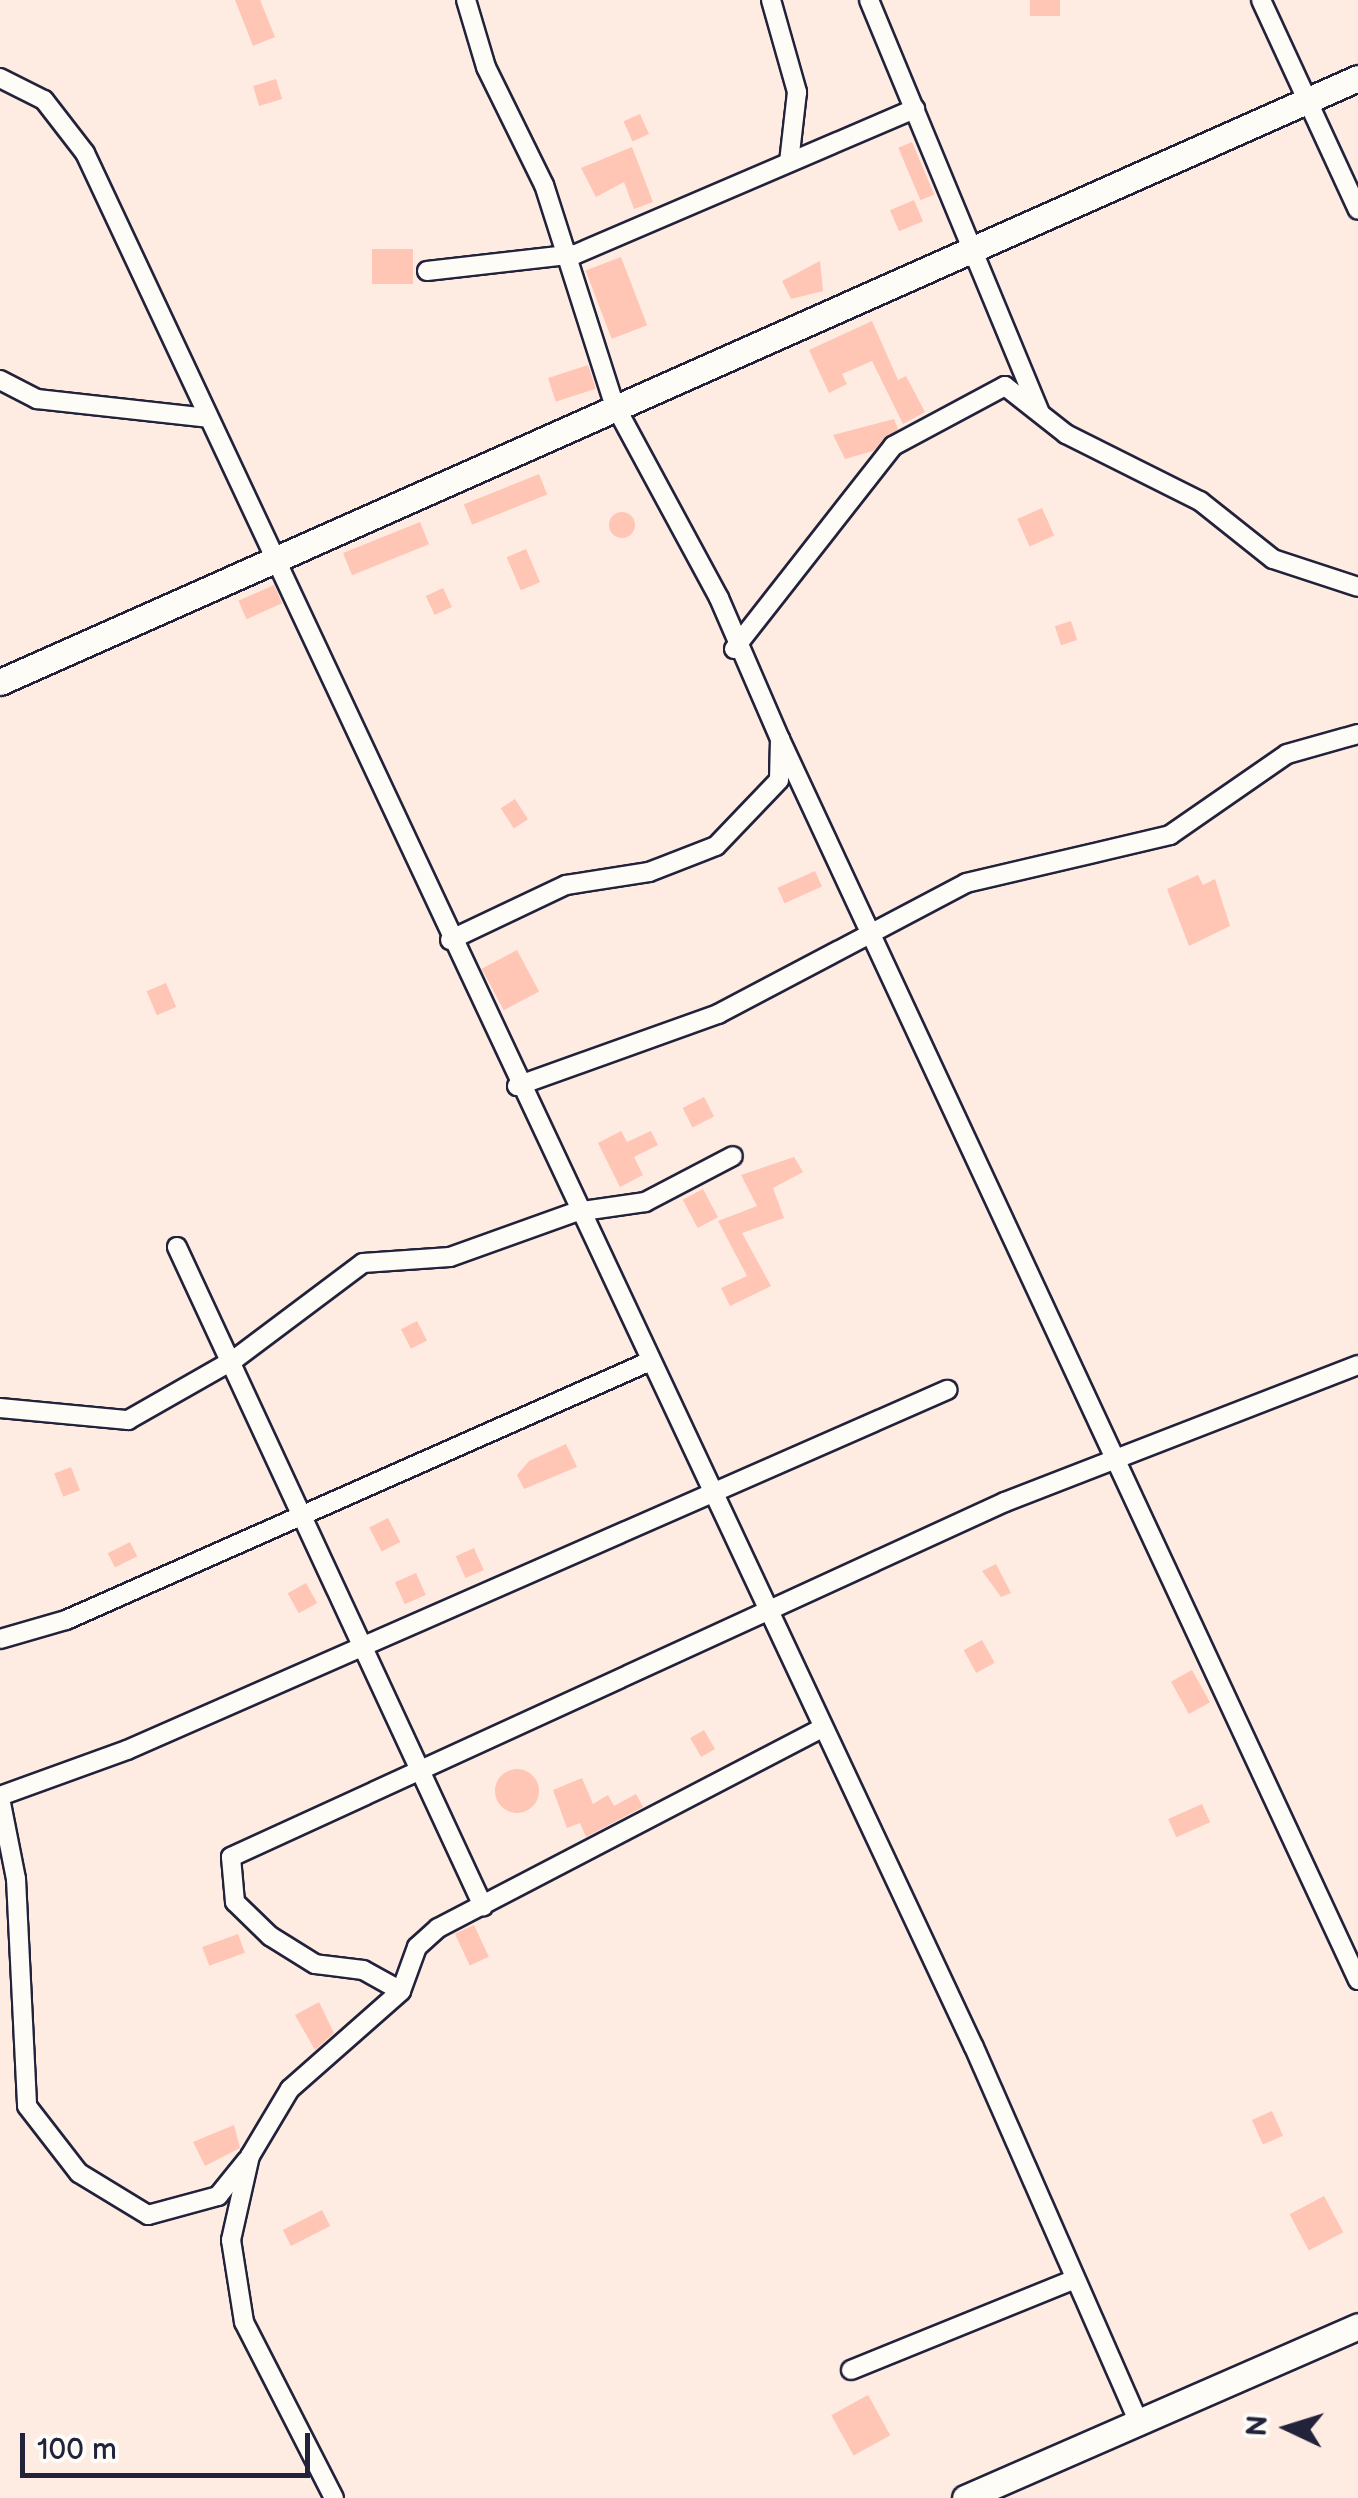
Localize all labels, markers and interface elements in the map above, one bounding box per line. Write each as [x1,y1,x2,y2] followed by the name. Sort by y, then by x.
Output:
[1238,2378,1338,2478] north arrow
[25,2413,315,2475] scale bar
[1240,2414,1275,2438] text: N
[37,2432,117,2468] text: 100 m

